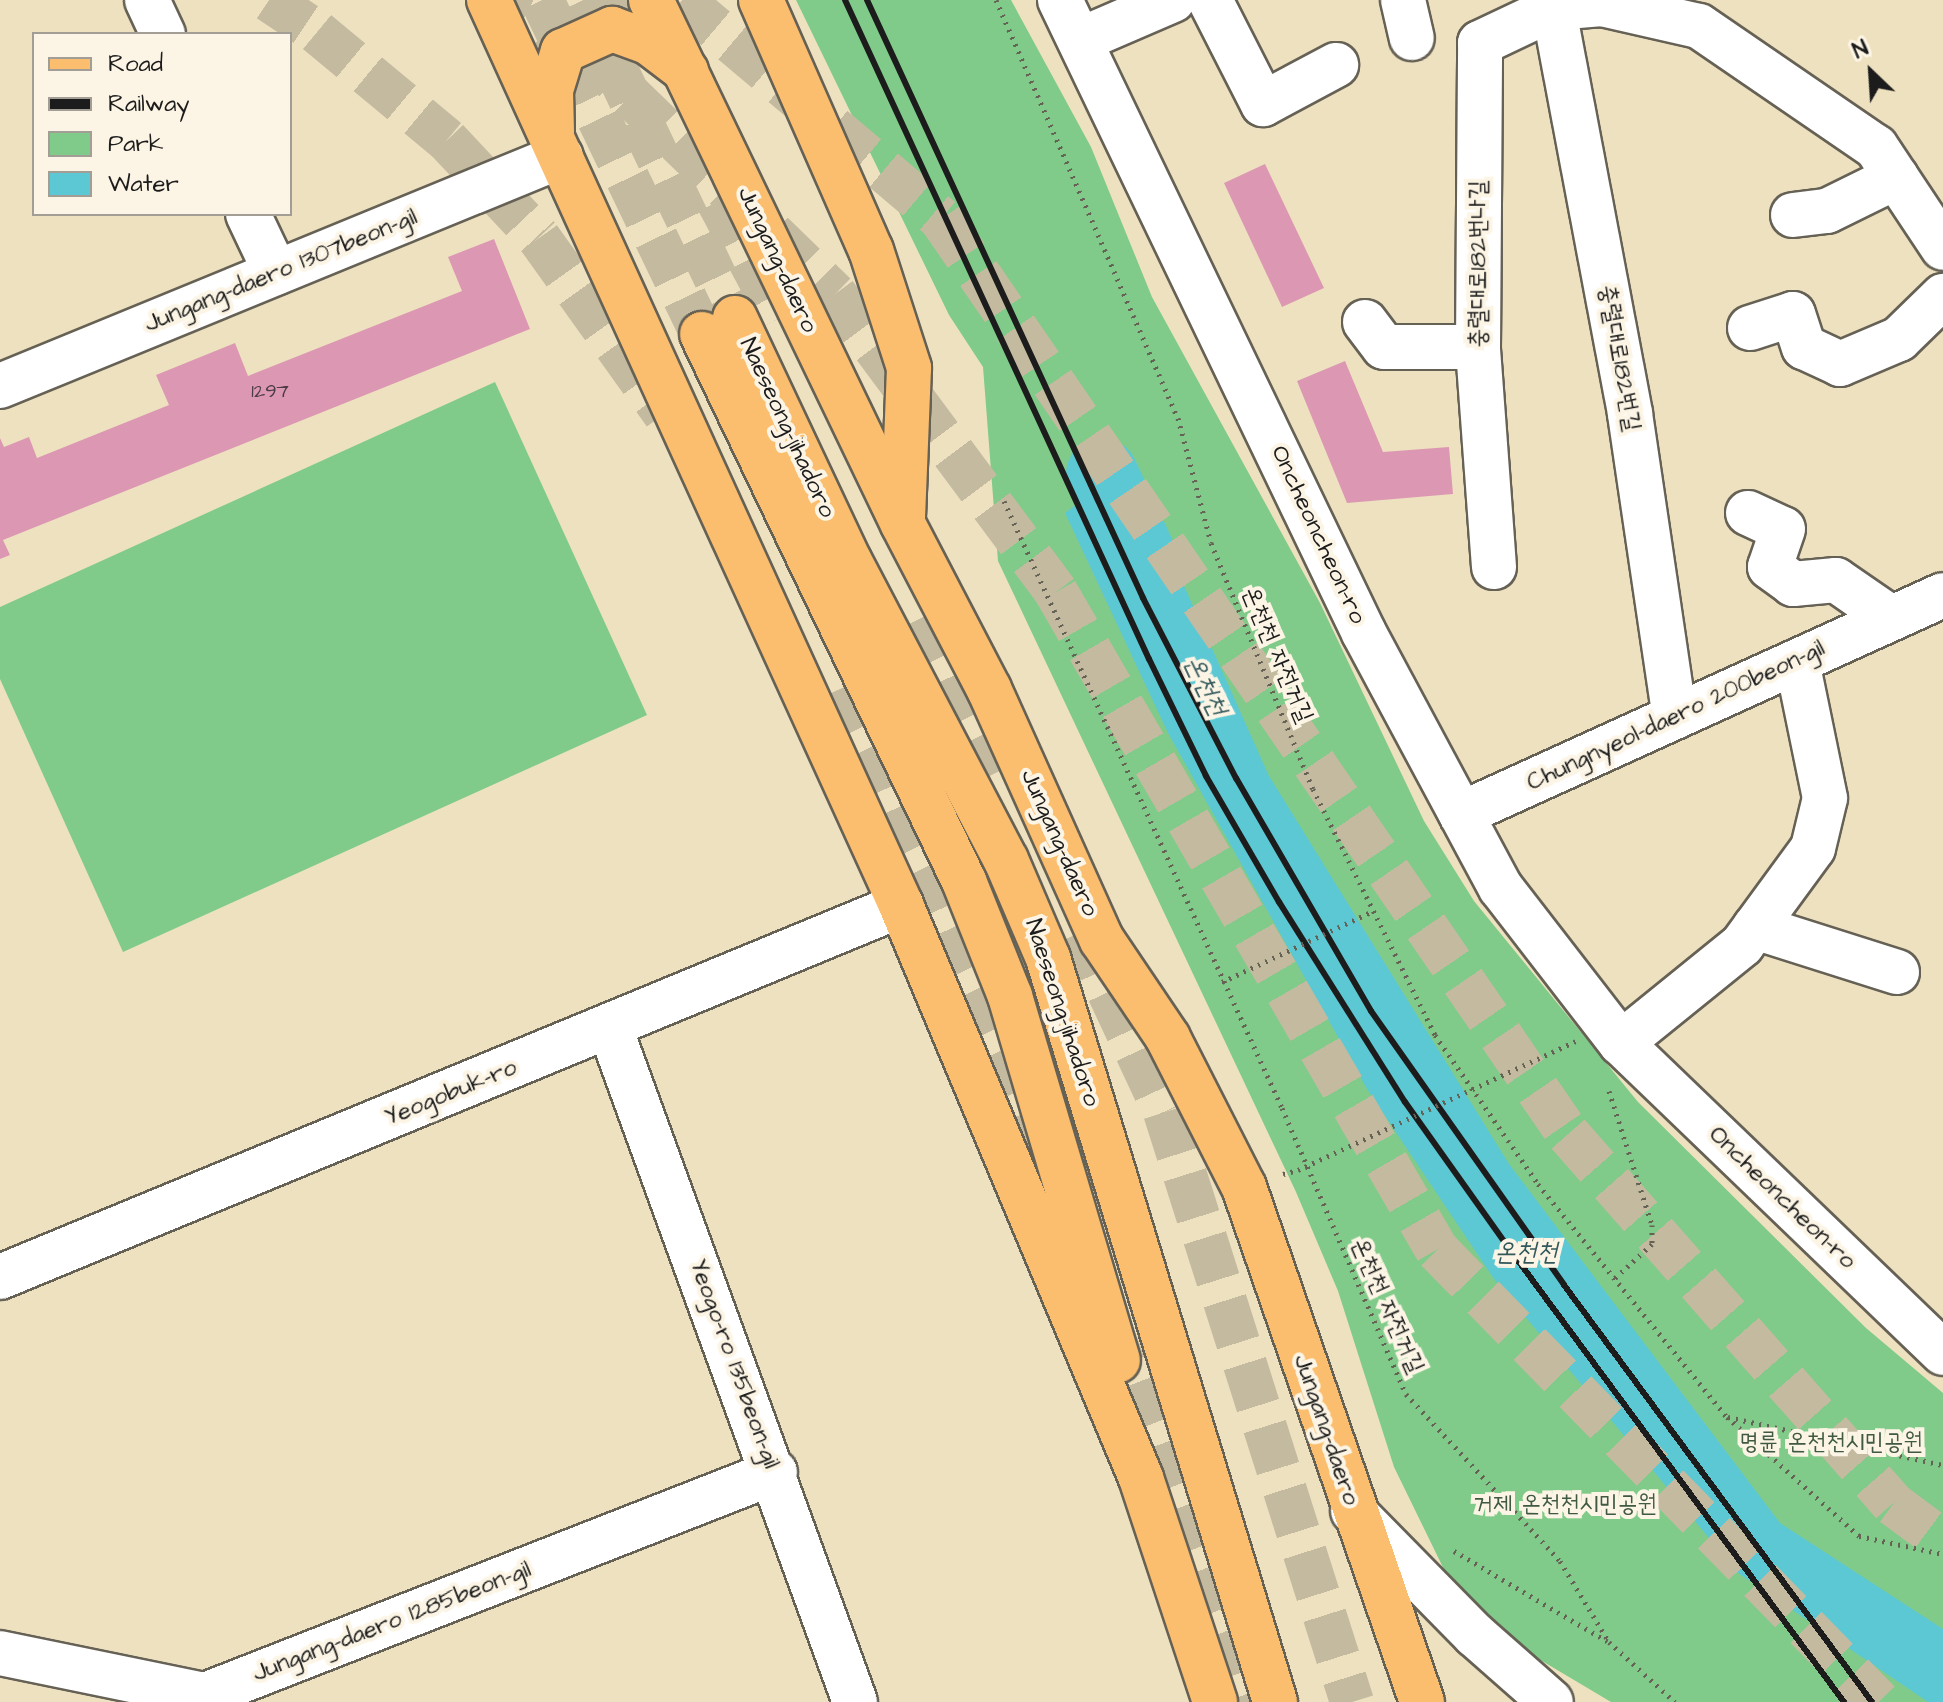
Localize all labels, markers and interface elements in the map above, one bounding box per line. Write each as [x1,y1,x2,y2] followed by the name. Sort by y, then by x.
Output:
[32,32,292,216] legend
[1831,32,1911,112] north arrow
[1848,33,1873,67] text: N
[108,47,163,81] text: Road
[108,87,190,121] text: Railway
[108,127,164,161] text: Park
[108,167,179,201] text: Water
[1465,180,1493,348] street label: 충렬대로182번나길
[731,183,823,337] street label: Jungang-daero
[140,203,422,339] street label: Jungang-daero 1307beon-gil
[1592,283,1646,433] street label: 충렬대로182번길
[733,333,841,523] street label: Naeseong-jihadoro
[251,379,289,403] house number: 1297
[1264,441,1372,629] street label: Oncheoncheon-ro
[1235,583,1319,727] street label: 온천천 자전거길
[1522,634,1830,798] street label: Chungnyeol-daero 200beon-gil
[1177,651,1233,721] water label: 온천천
[1014,765,1104,921] street label: Jungang-daero
[1018,916,1106,1110] street label: Naeseong-jihadoro
[381,1053,521,1133] street label: Yeogobuk-ro
[1702,1120,1862,1276] street label: Oncheoncheon-ro
[1344,1234,1430,1378] street label: 온천천 자전거길
[1495,1237,1557,1269] water label: 온천천
[683,1255,785,1473] street label: Yeogo-ro 135beon-gil
[1287,1351,1365,1509] street label: Jungang-daero
[1739,1429,1923,1457] park label: 명륜 온천천시민공원
[1473,1491,1657,1519] park label: 거제 온천천시민공원
[249,1556,535,1688] street label: Jungang-daero 1285beon-gil

